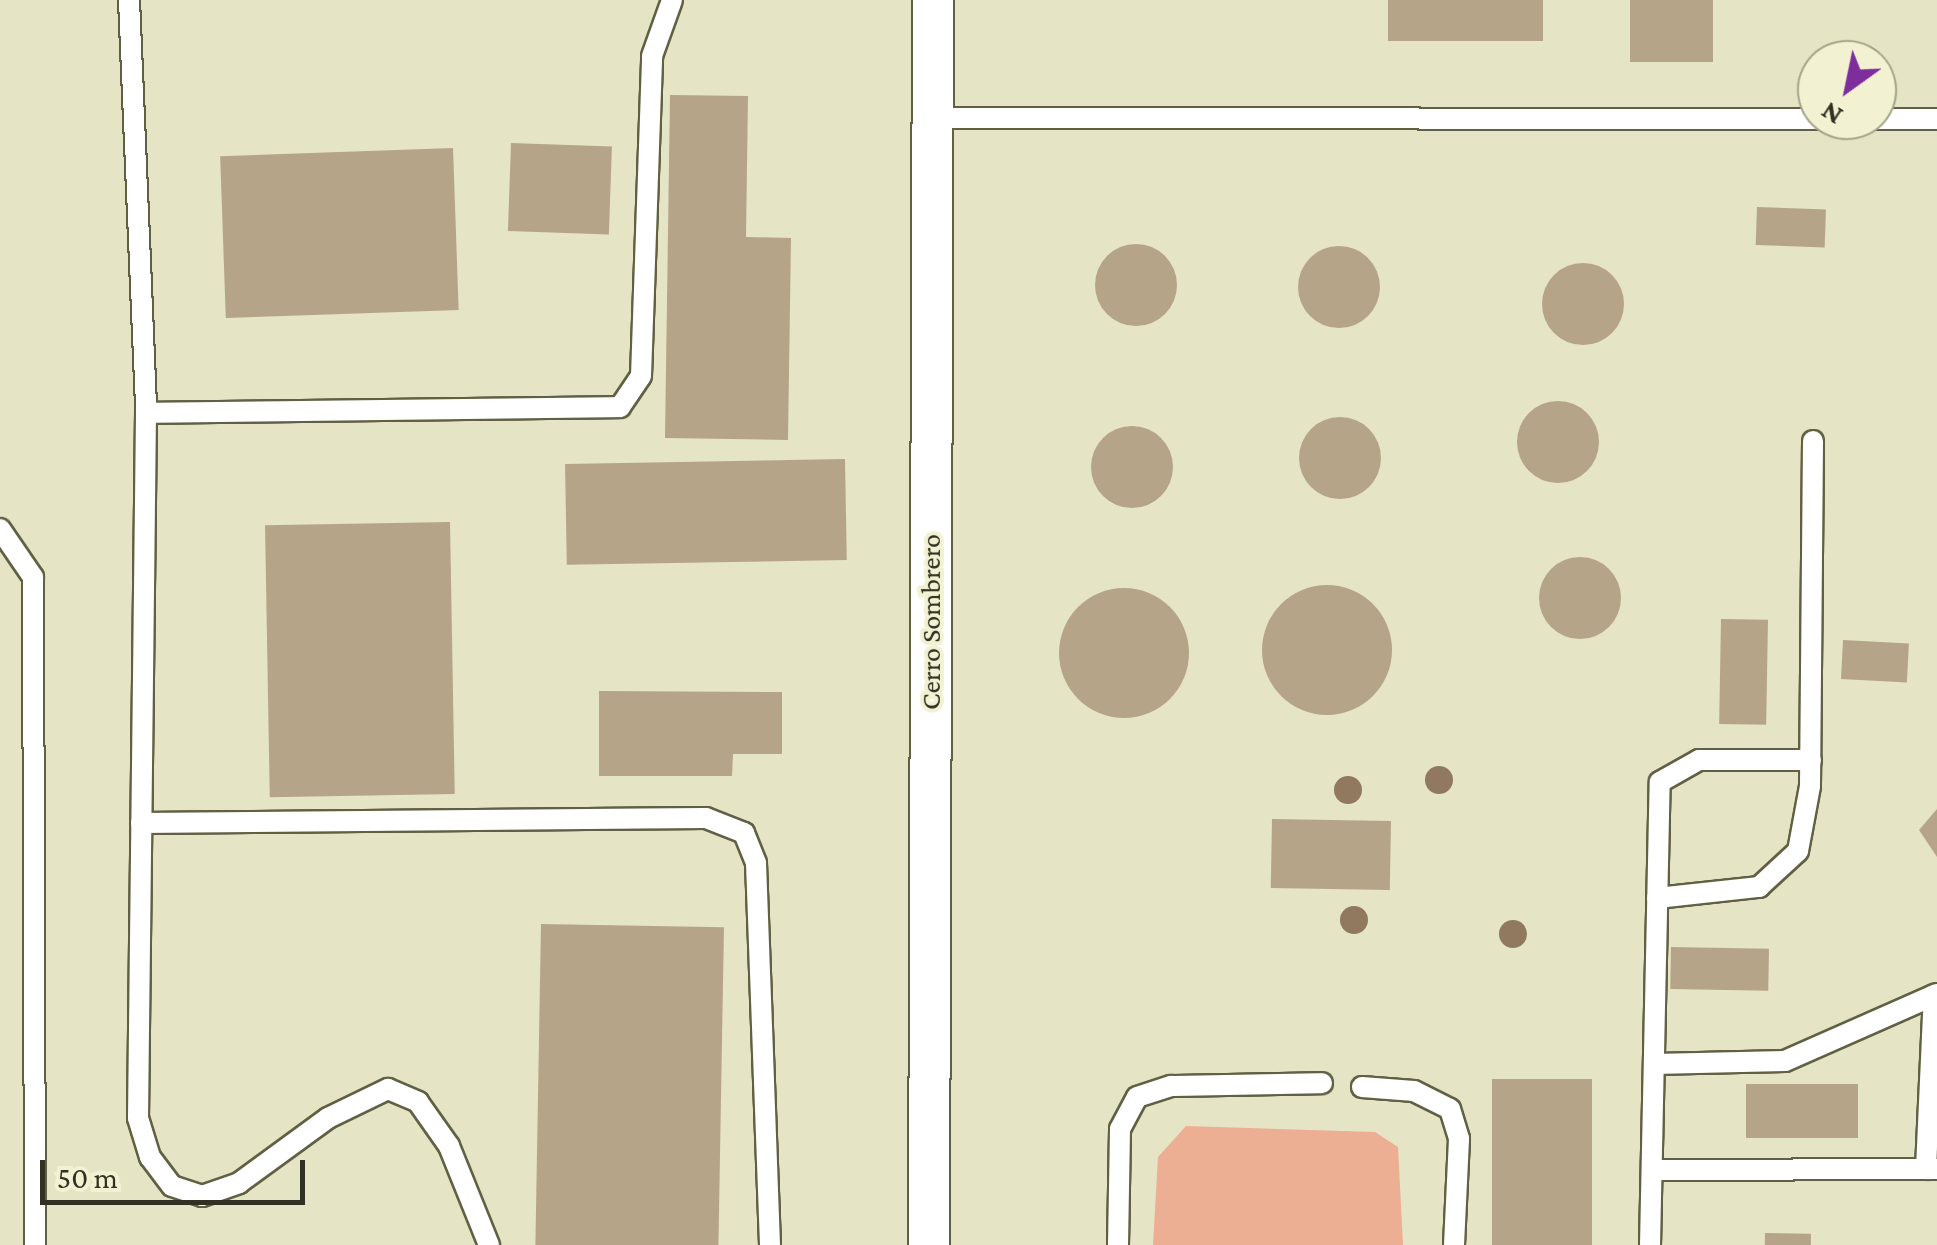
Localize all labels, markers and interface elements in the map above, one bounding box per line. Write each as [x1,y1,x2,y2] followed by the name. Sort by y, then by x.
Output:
[1797,40,1897,140] north arrow
[1815,96,1848,132] text: N
[914,534,948,710] street label: Cerro Sombrero
[45,1140,310,1202] scale bar
[57,1161,118,1194] text: 50 m

